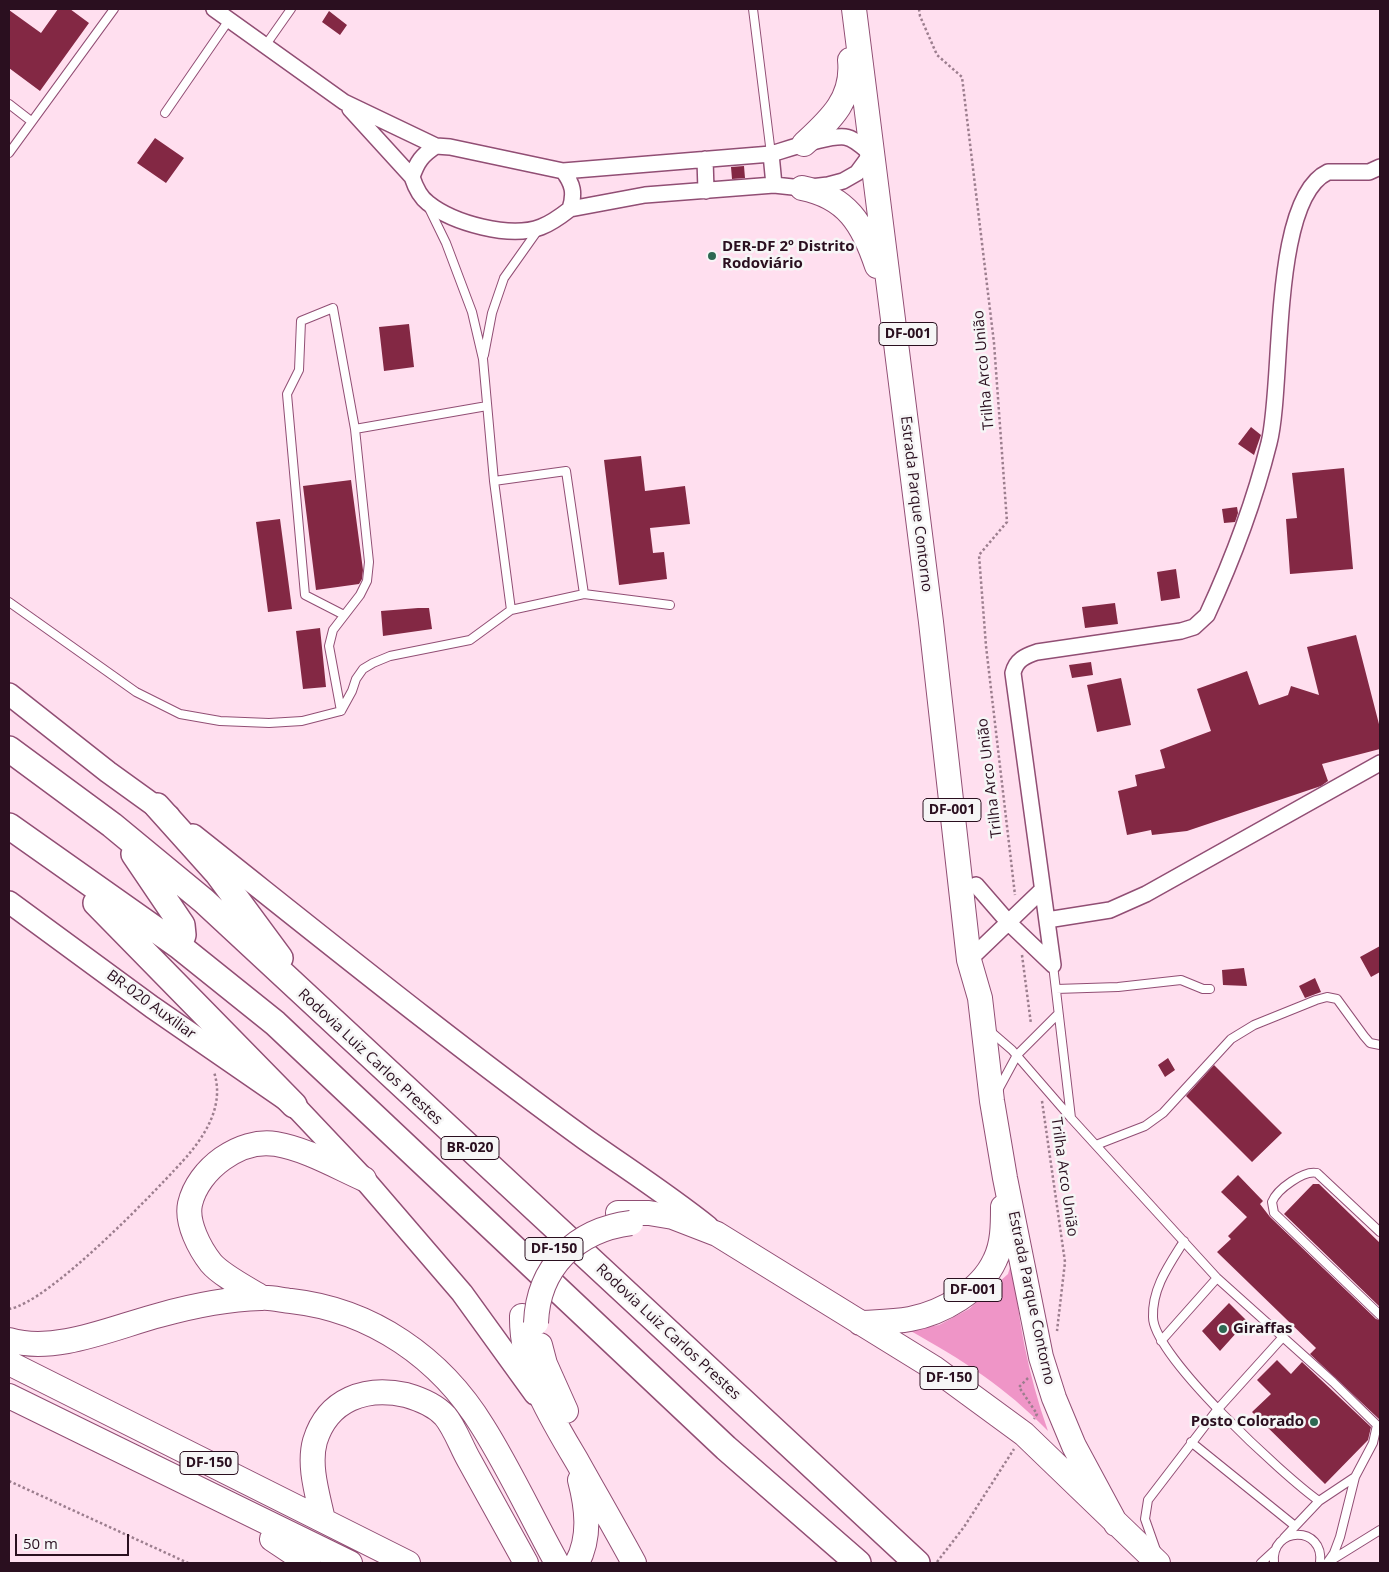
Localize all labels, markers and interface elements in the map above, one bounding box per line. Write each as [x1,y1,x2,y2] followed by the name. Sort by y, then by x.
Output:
[722,238,855,273] place label: DER-DF 2º Distrito Rodoviário
[706,250,718,262] marker: DER-DF 2º Distrito Rodoviário
[970,309,998,431] street label: Trilha Arco União
[879,322,937,346] road number: DF-001
[896,415,936,593] street label: Estrada Parque Contorno
[974,717,1006,839] street label: Trilha Arco União
[923,798,981,822] road number: DF-001
[103,967,199,1043] street label: BR-020 Auxiliar
[294,985,446,1129] street label: Rodovia Luiz Carlos Prestes
[1047,1116,1081,1238] street label: Trilha Arco União
[441,1136,499,1160] road number: BR-020
[1004,1209,1058,1387] street label: Estrada Parque Contorno
[525,1238,583,1260] road number: DF-150
[592,1260,744,1404] street label: Rodovia Luiz Carlos Prestes
[944,1278,1002,1302] road number: DF-001
[1233,1320,1292,1338] place label: Giraffas
[1217,1323,1229,1335] marker: Giraffas
[920,1366,978,1390] road number: DF-150
[1191,1413,1304,1431] place label: Posto Colorado
[1308,1416,1320,1428] marker: Posto Colorado
[180,1452,238,1475] road number: DF-150
[18,1524,131,1556] scale bar
[23,1533,58,1553] text: 50 m

